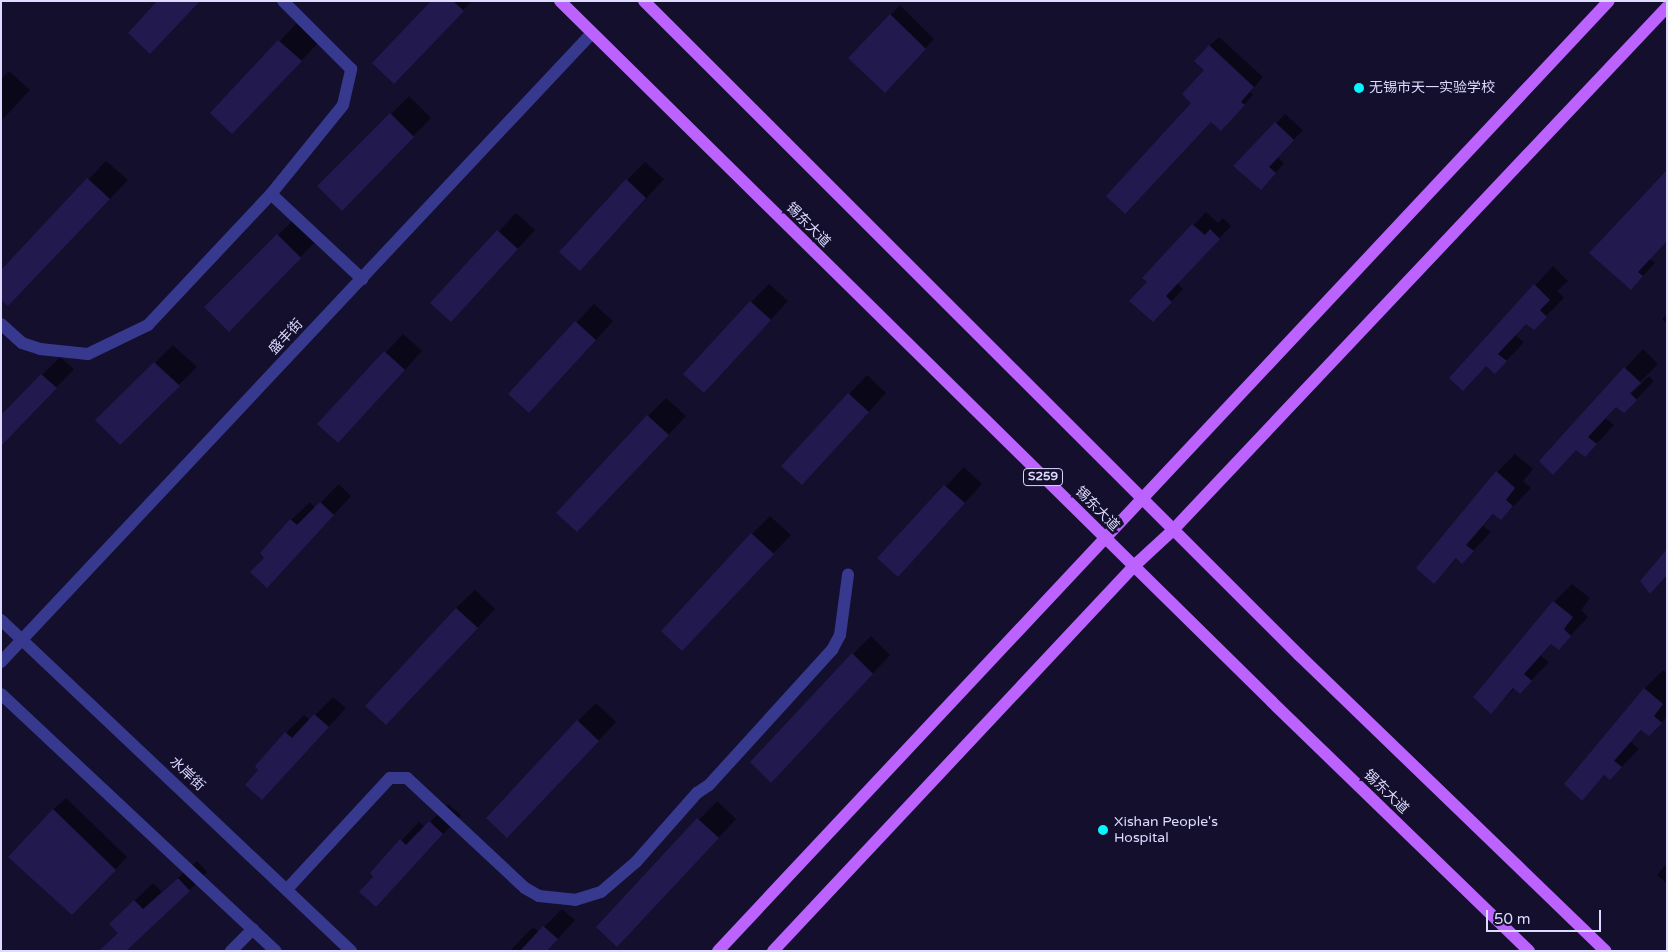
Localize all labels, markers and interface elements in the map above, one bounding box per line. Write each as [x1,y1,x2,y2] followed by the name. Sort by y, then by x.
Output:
[1369,80,1495,96] place label: 无锡市天一实验学校
[1353,82,1365,94] marker: 无锡市天一实验学校
[782,199,834,251] street label: 锡东大道
[266,316,306,358] street label: 盛丰街
[1023,468,1063,487] road number: S259
[1071,483,1123,535] street label: 锡东大道
[166,754,208,794] street label: 水岸街
[1360,767,1412,817] street label: 锡东大道
[1114,814,1218,846] place label: Xishan People's Hospital
[1096,823,1110,837] marker: Xishan People's Hospital
[1488,900,1603,932] scale bar
[1494,910,1531,928] text: 50 m

